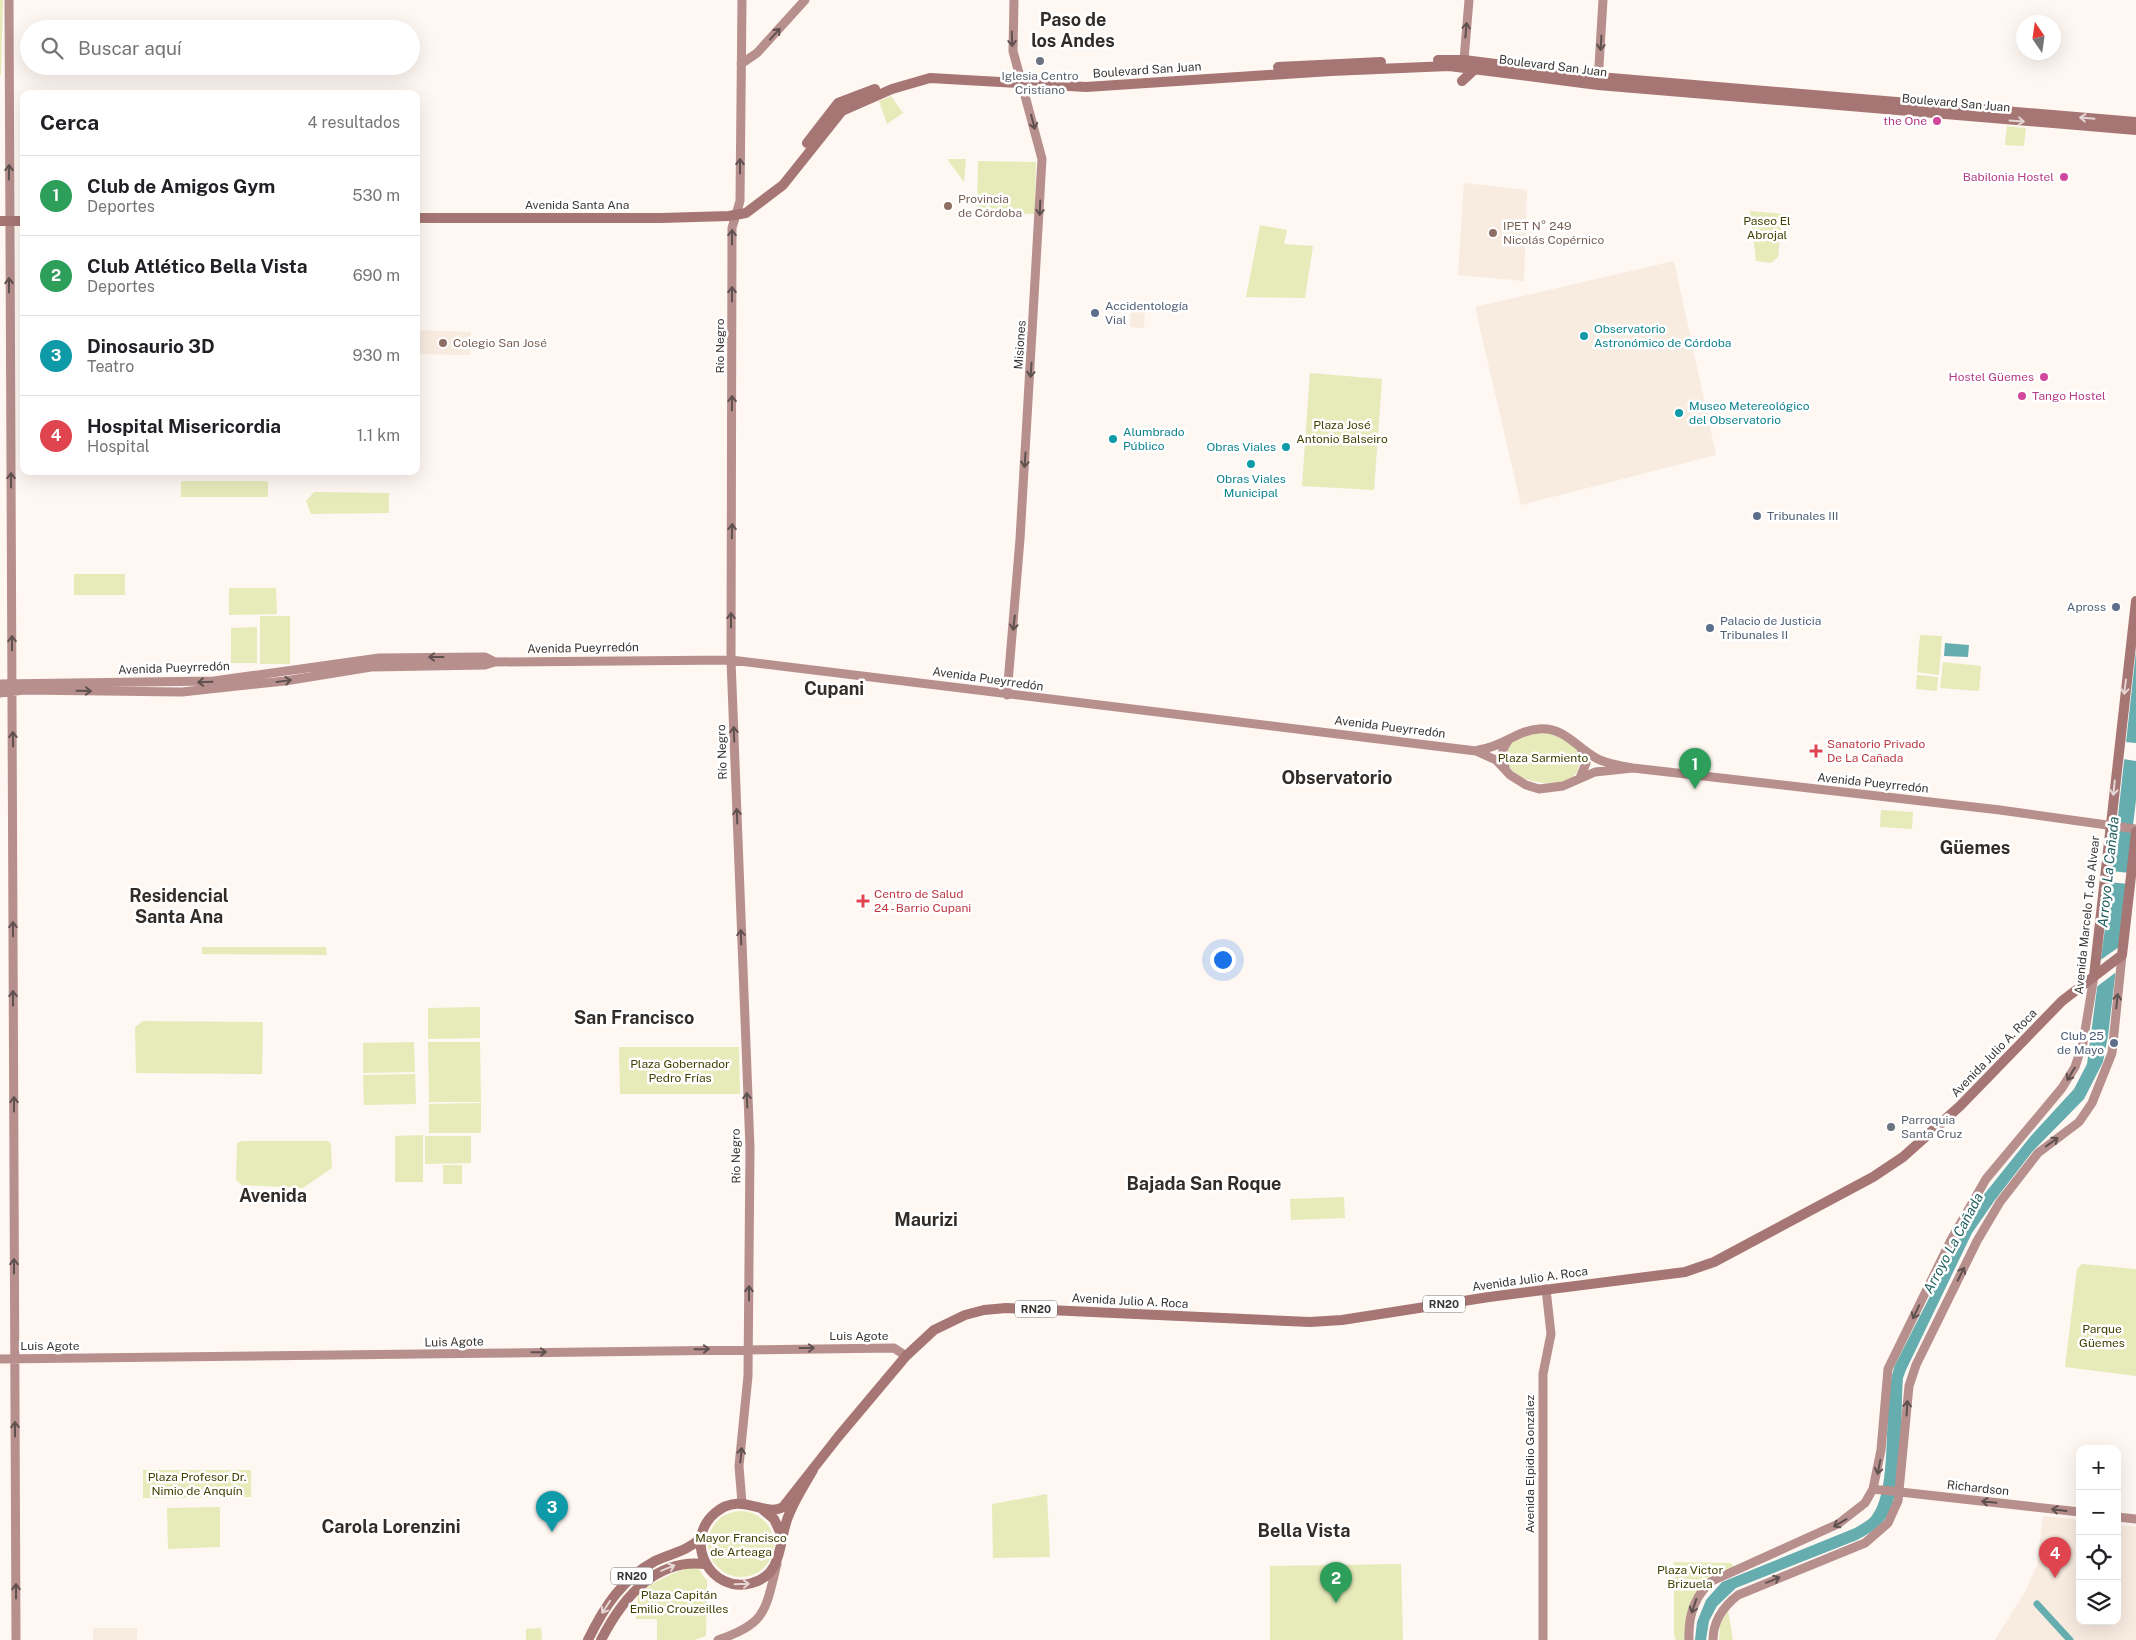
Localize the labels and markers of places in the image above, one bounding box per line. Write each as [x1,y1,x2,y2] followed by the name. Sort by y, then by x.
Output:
[1034,55,1046,67] marker: Iglesia Centro Cristiano
[1001,69,1079,97] place label: Iglesia Centro Cristiano
[1883,114,1927,128] place label: the One
[1931,115,1943,127] marker: the One
[1963,170,2054,184] place label: Babilonia Hostel
[2058,171,2070,183] marker: Babilonia Hostel
[958,192,1022,220] place label: Provincia de Córdoba
[942,200,954,212] marker: Provincia de Córdoba
[1503,219,1604,247] place label: IPET N° 249 Nicolás Copérnico
[1487,227,1499,239] marker: IPET N° 249 Nicolás Copérnico
[1105,299,1188,327] place label: Accidentología Vial
[1089,307,1101,319] marker: Accidentología Vial
[1594,322,1731,350] place label: Observatorio Astronómico de Córdoba
[1578,330,1590,342] marker: Observatorio Astronómico de Córdoba
[453,336,547,350] place label: Colegio San José
[437,337,449,349] marker: Colegio San José
[1949,370,2034,384] place label: Hostel Güemes
[2038,371,2050,383] marker: Hostel Güemes
[2032,389,2106,403] place label: Tango Hostel
[2016,390,2028,402] marker: Tango Hostel
[1689,399,1810,427] place label: Museo Metereológico del Observatorio
[1673,407,1685,419] marker: Museo Metereológico del Observatorio
[1123,425,1185,453] place label: Alumbrado Público
[1107,433,1119,445] marker: Alumbrado Público
[1207,440,1276,454] place label: Obras Viales
[1280,441,1292,453] marker: Obras Viales
[1245,458,1257,470] marker: Obras Viales Municipal
[1216,472,1286,500] place label: Obras Viales Municipal
[1767,509,1838,523] place label: Tribunales III
[1751,510,1763,522] marker: Tribunales III
[2067,600,2106,614] place label: Apross
[2110,601,2122,613] marker: Apross
[1720,614,1821,642] place label: Palacio de Justicia Tribunales II
[1704,622,1716,634] marker: Palacio de Justicia Tribunales II
[1827,737,1925,765] place label: Sanatorio Privado De La Cañada
[1809,744,1823,758] marker: Sanatorio Privado De La Cañada
[1679,748,1711,789] pin: 1
[874,887,971,915] place label: Centro de Salud 24 - Barrio Cupani
[856,894,870,908] marker: Centro de Salud 24 - Barrio Cupani
[2057,1029,2104,1057] place label: Club 25 de Mayo
[2108,1037,2120,1049] marker: Club 25 de Mayo
[1901,1113,1962,1141] place label: Parroquia Santa Cruz
[1885,1121,1897,1133] marker: Parroquia Santa Cruz
[536,1491,568,1532] pin: 3
[2039,1537,2071,1578] pin: 4
[1320,1562,1352,1603] pin: 2

